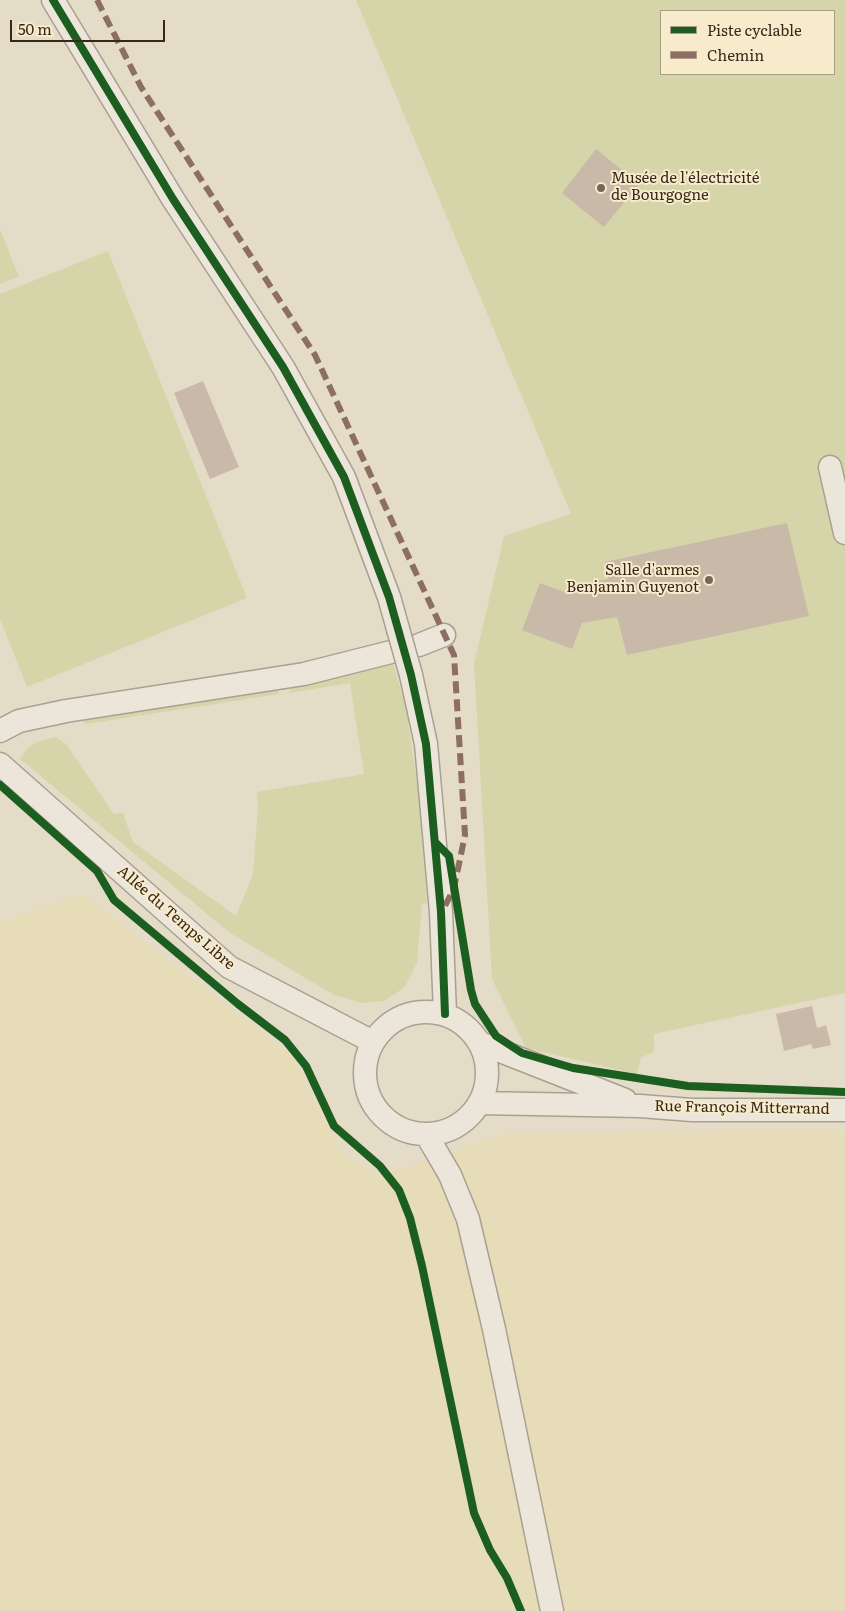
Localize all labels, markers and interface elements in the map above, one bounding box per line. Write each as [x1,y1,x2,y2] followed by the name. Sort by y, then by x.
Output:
[12,10,168,42] scale bar
[660,10,835,75] legend
[18,17,52,40] text: 50 m
[707,18,802,41] text: Piste cyclable
[707,43,764,66] text: Chemin
[611,170,759,205] place label: Musée de l'électricité de Bourgogne
[595,182,607,194] marker: Musée de l'électricité de Bourgogne
[566,562,699,597] place label: Salle d'armes Benjamin Guyenot
[703,574,715,586] marker: Salle d'armes Benjamin Guyenot
[114,862,238,974] street label: Allée du Temps Libre
[654,1097,830,1119] street label: Rue François Mitterrand

